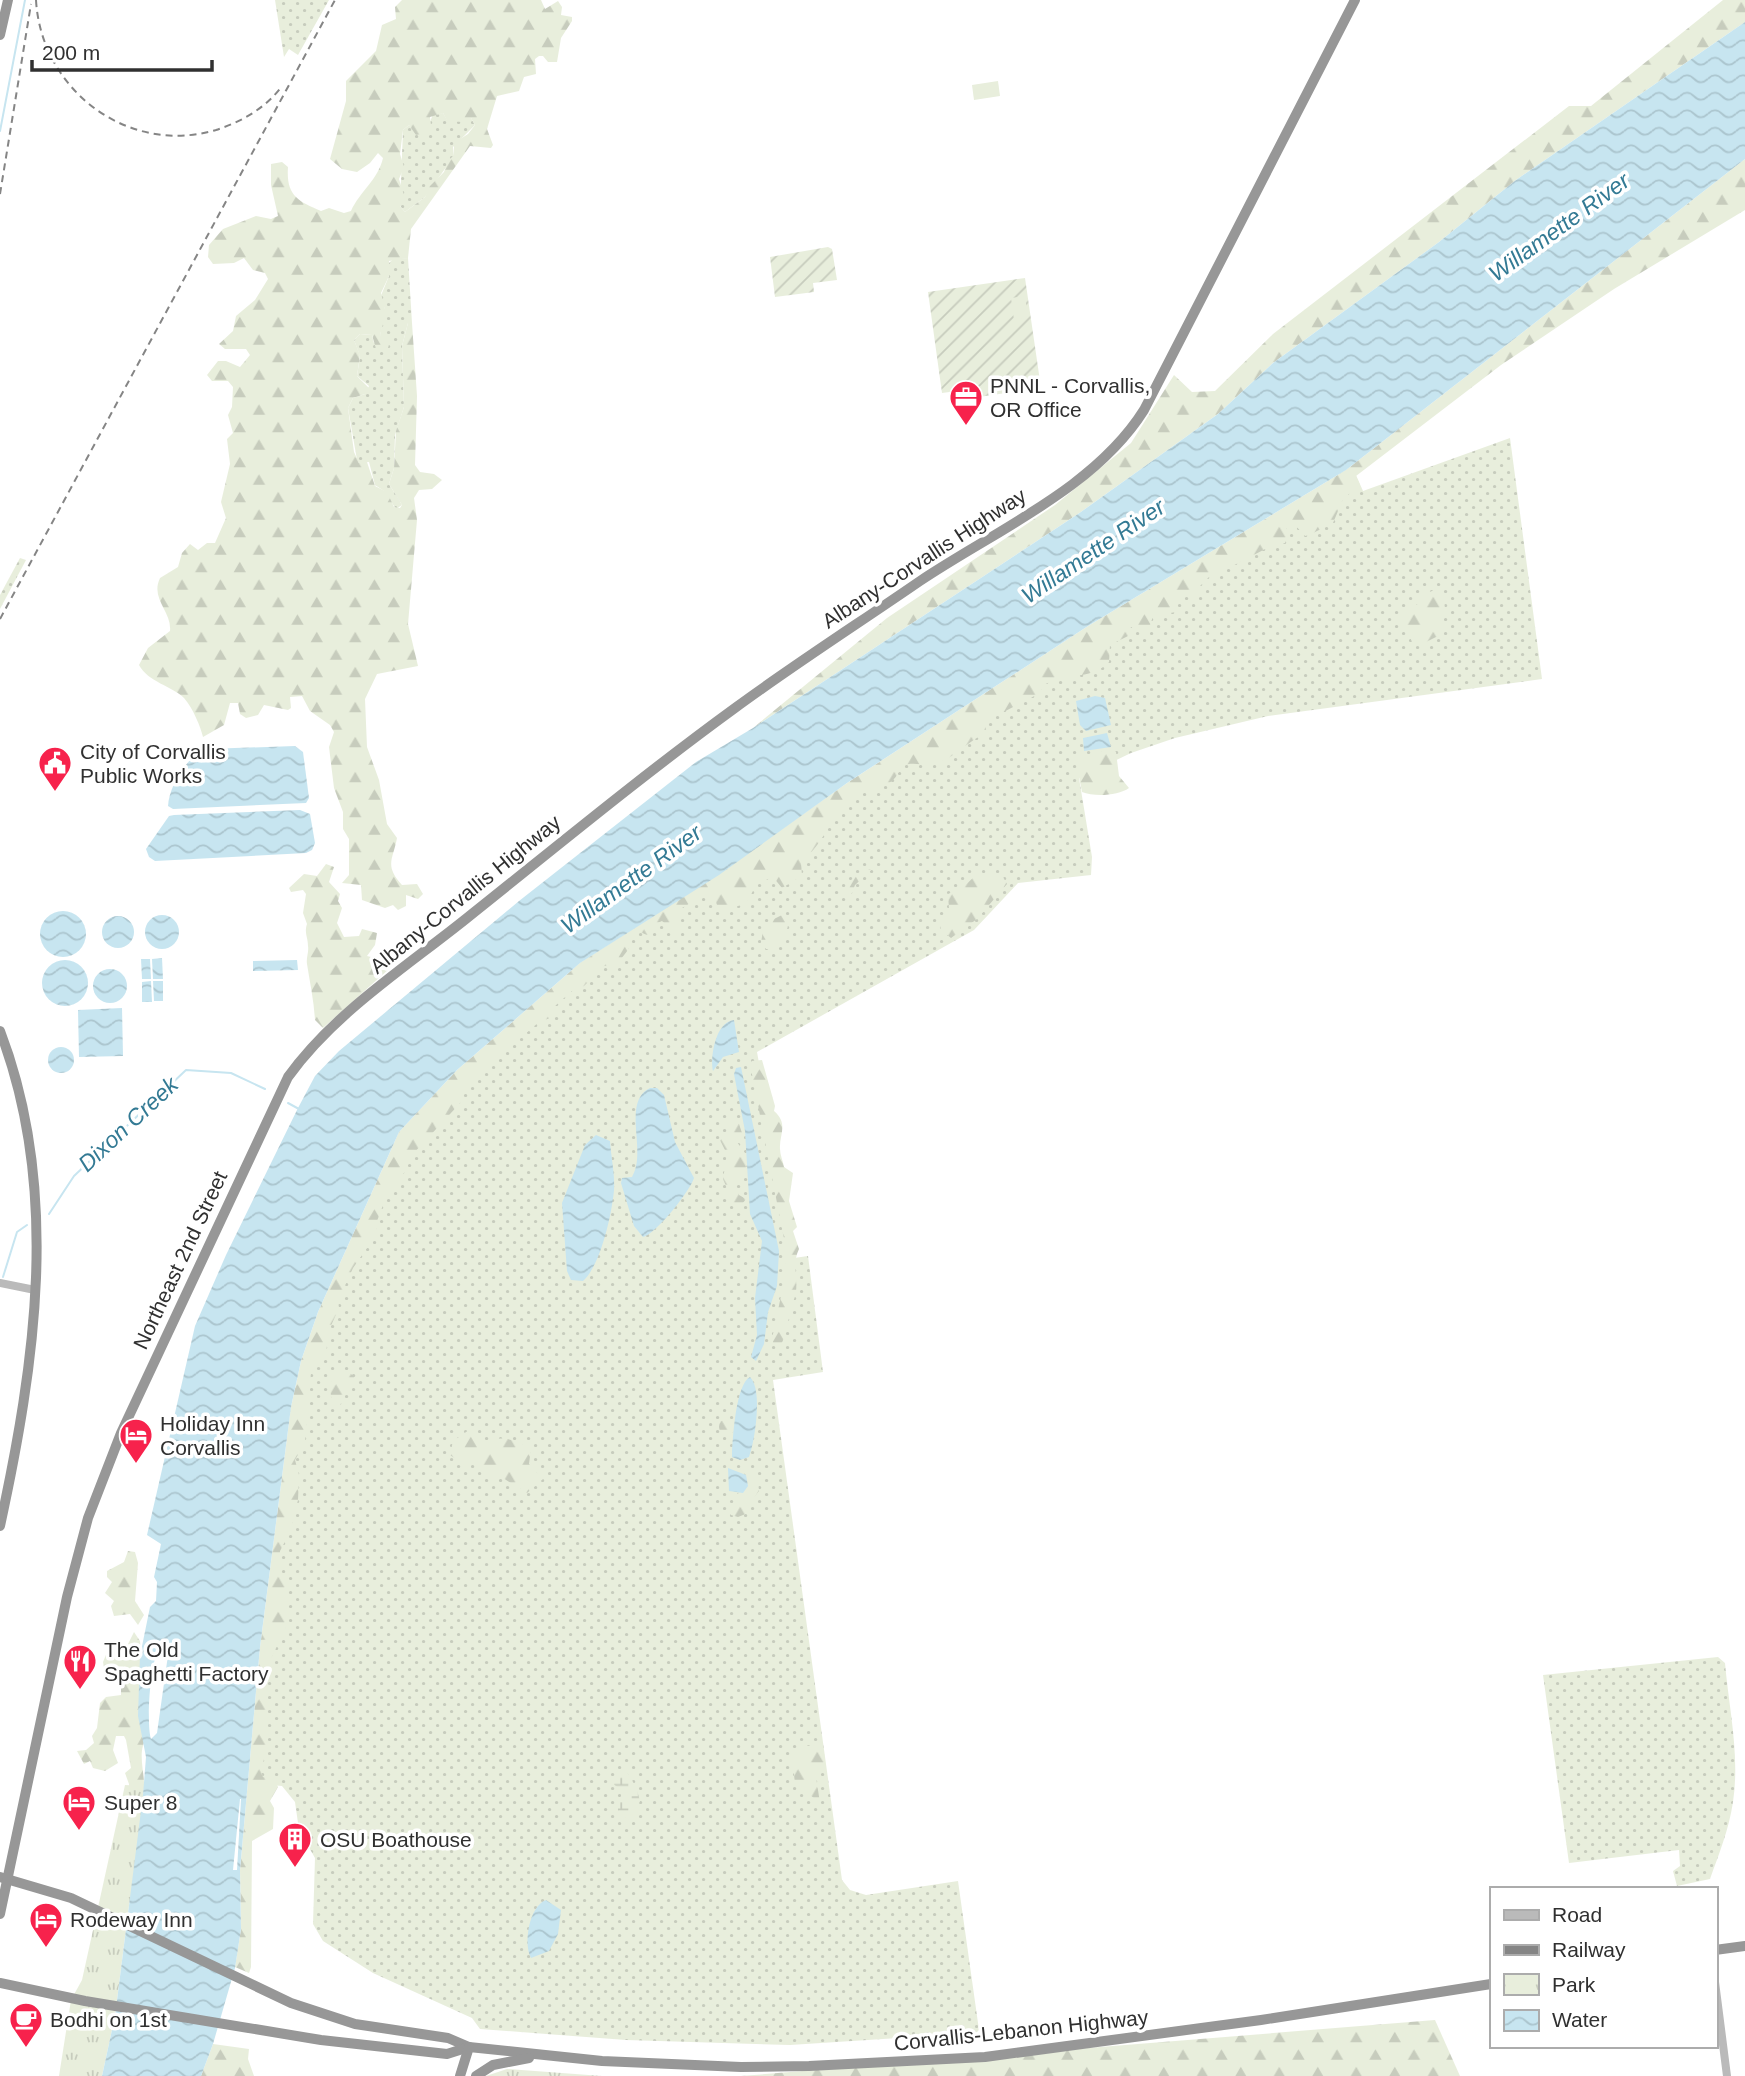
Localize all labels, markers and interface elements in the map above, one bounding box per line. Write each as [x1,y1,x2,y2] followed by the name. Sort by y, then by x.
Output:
[32,28,212,72] scale bar
[42,41,100,64] text: 200 m
[1484,167,1635,287] water label: Willamette River
[990,374,1150,421] place label: PNNL - Corvallis, OR Office
[947,378,985,427] office icon: PNNL - Corvallis, OR Office
[818,483,1031,632] street label: Albany-Corvallis Highway
[1016,493,1171,609] water label: Willamette River
[80,740,226,787] place label: City of Corvallis Public Works
[36,744,74,793] public building icon: City of Corvallis Public Works
[365,810,565,978] street label: Albany-Corvallis Highway
[556,819,707,939] water label: Willamette River
[73,1070,184,1177] water label: Dixon Creek
[129,1167,231,1353] street label: Northeast 2nd Street
[160,1412,265,1459] place label: Holiday Inn Corvallis
[117,1416,155,1465] hotel icon: Holiday Inn Corvallis
[104,1638,269,1685] place label: The Old Spaghetti Factory
[61,1642,99,1691] restaurant icon: The Old Spaghetti Factory
[60,1783,98,1832] hotel icon: Super 8
[104,1791,178,1814] place label: Super 8
[276,1820,314,1869] building icon: OSU Boathouse
[320,1828,472,1851] place label: OSU Boathouse
[1490,1887,1717,2048] legend
[27,1900,65,1949] hotel icon: Rodeway Inn
[1552,1903,1602,1926] text: Road
[70,1908,193,1931] place label: Rodeway Inn
[1552,1938,1626,1961] text: Railway
[1552,1973,1596,1996] text: Park
[7,2000,45,2049] cafe icon: Bodhi on 1st
[893,2005,1150,2055] street label: Corvallis-Lebanon Highway
[50,2008,167,2031] place label: Bodhi on 1st
[1552,2008,1607,2031] text: Water

